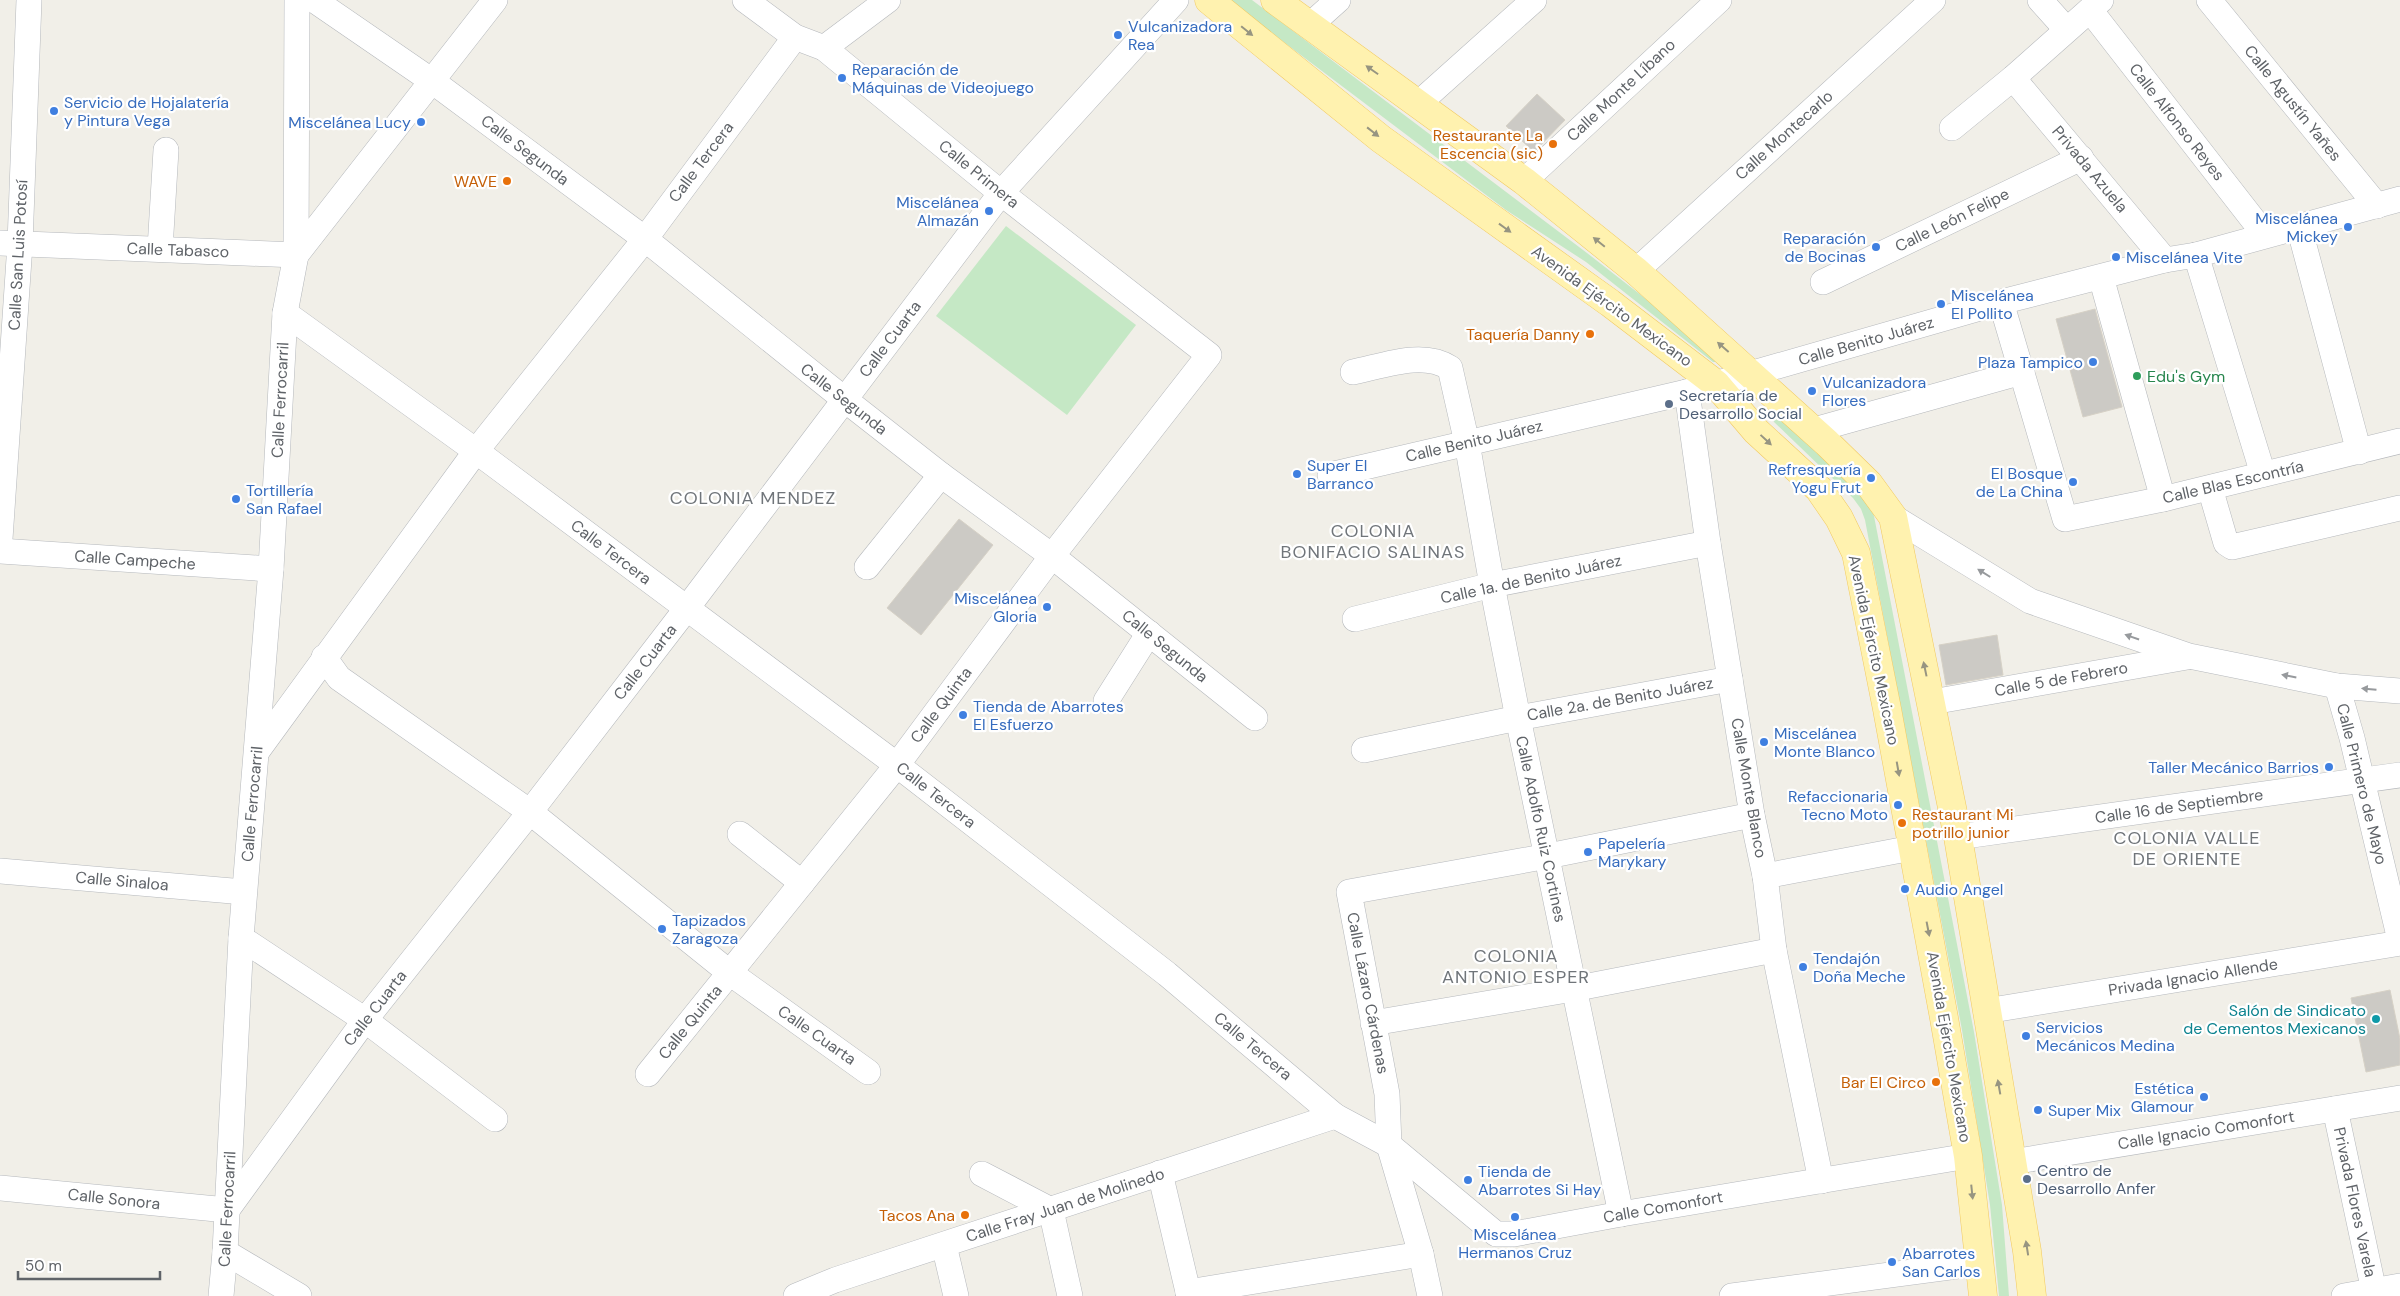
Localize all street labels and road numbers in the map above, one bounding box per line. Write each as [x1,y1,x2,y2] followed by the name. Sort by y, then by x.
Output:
[1562,34,1680,146] street label: Calle Monte Líbano
[2240,41,2346,165] street label: Calle Agustín Yañes
[2125,59,2229,185] street label: Calle Alfonso Reyes
[1731,85,1837,185] street label: Calle Montecarlo
[477,110,573,190] street label: Calle Segunda
[664,117,738,207] street label: Calle Tercera
[2047,121,2133,217] street label: Privada Azuela
[934,135,1024,213] street label: Calle Primera
[4,179,32,331] street label: Calle San Luis Potosí
[1891,183,2013,257] street label: Calle León Felipe
[126,238,230,262] street label: Calle Tabasco
[1527,241,1697,371] street label: Avenida Ejército Mexicano
[854,296,926,382] street label: Calle Cuarta
[1796,312,1936,370] street label: Calle Benito Juárez
[266,341,294,459] street label: Calle Ferrocarril
[796,358,892,440] street label: Calle Segunda
[1403,415,1545,467] street label: Calle Benito Juárez
[2160,456,2306,508] street label: Calle Blas Escontría
[566,515,656,589] street label: Calle Tercera
[74,545,196,575] street label: Calle Campeche
[1439,550,1623,608] street label: Calle 1a. de Benito Juárez
[1844,553,1904,747] street label: Avenida Ejército Mexicano
[1118,605,1212,687] street label: Calle Segunda
[609,620,681,704] street label: Calle Cuarta
[1993,657,2129,701] street label: Calle 5 de Febrero
[905,663,977,747] street label: Calle Quinta
[1525,672,1715,726] street label: Calle 2a. de Benito Juárez
[2332,701,2392,867] street label: Calle Primero de Mayo
[1726,716,1772,860] street label: Calle Monte Blanco
[1511,734,1571,924] street label: Calle Adolfo Ruiz Cortines
[236,745,268,863] street label: Calle Ferrocarril
[892,757,980,833] street label: Calle Tercera
[2094,784,2264,828] street label: Calle 16 de Septiembre
[75,866,169,896] street label: Calle Sinaloa
[1342,910,1394,1076] street label: Calle Lázaro Cárdenas
[1922,950,1976,1144] street label: Avenida Ejército Mexicano
[2107,953,2279,1001] street label: Privada Ignacio Allende
[339,966,411,1050] street label: Calle Cuarta
[653,980,727,1064] street label: Calle Quinta
[774,1000,860,1070] street label: Calle Cuarta
[1210,1007,1296,1085] street label: Calle Tercera
[2116,1106,2296,1154] street label: Calle Ignacio Comonfort
[2329,1125,2381,1279] street label: Privada Flores Varela
[213,1150,241,1268] street label: Calle Ferrocarril
[963,1163,1167,1247] street label: Calle Fray Juan de Molinedo
[67,1184,161,1214] street label: Calle Sonora
[1601,1186,1725,1228] street label: Calle Comonfort

